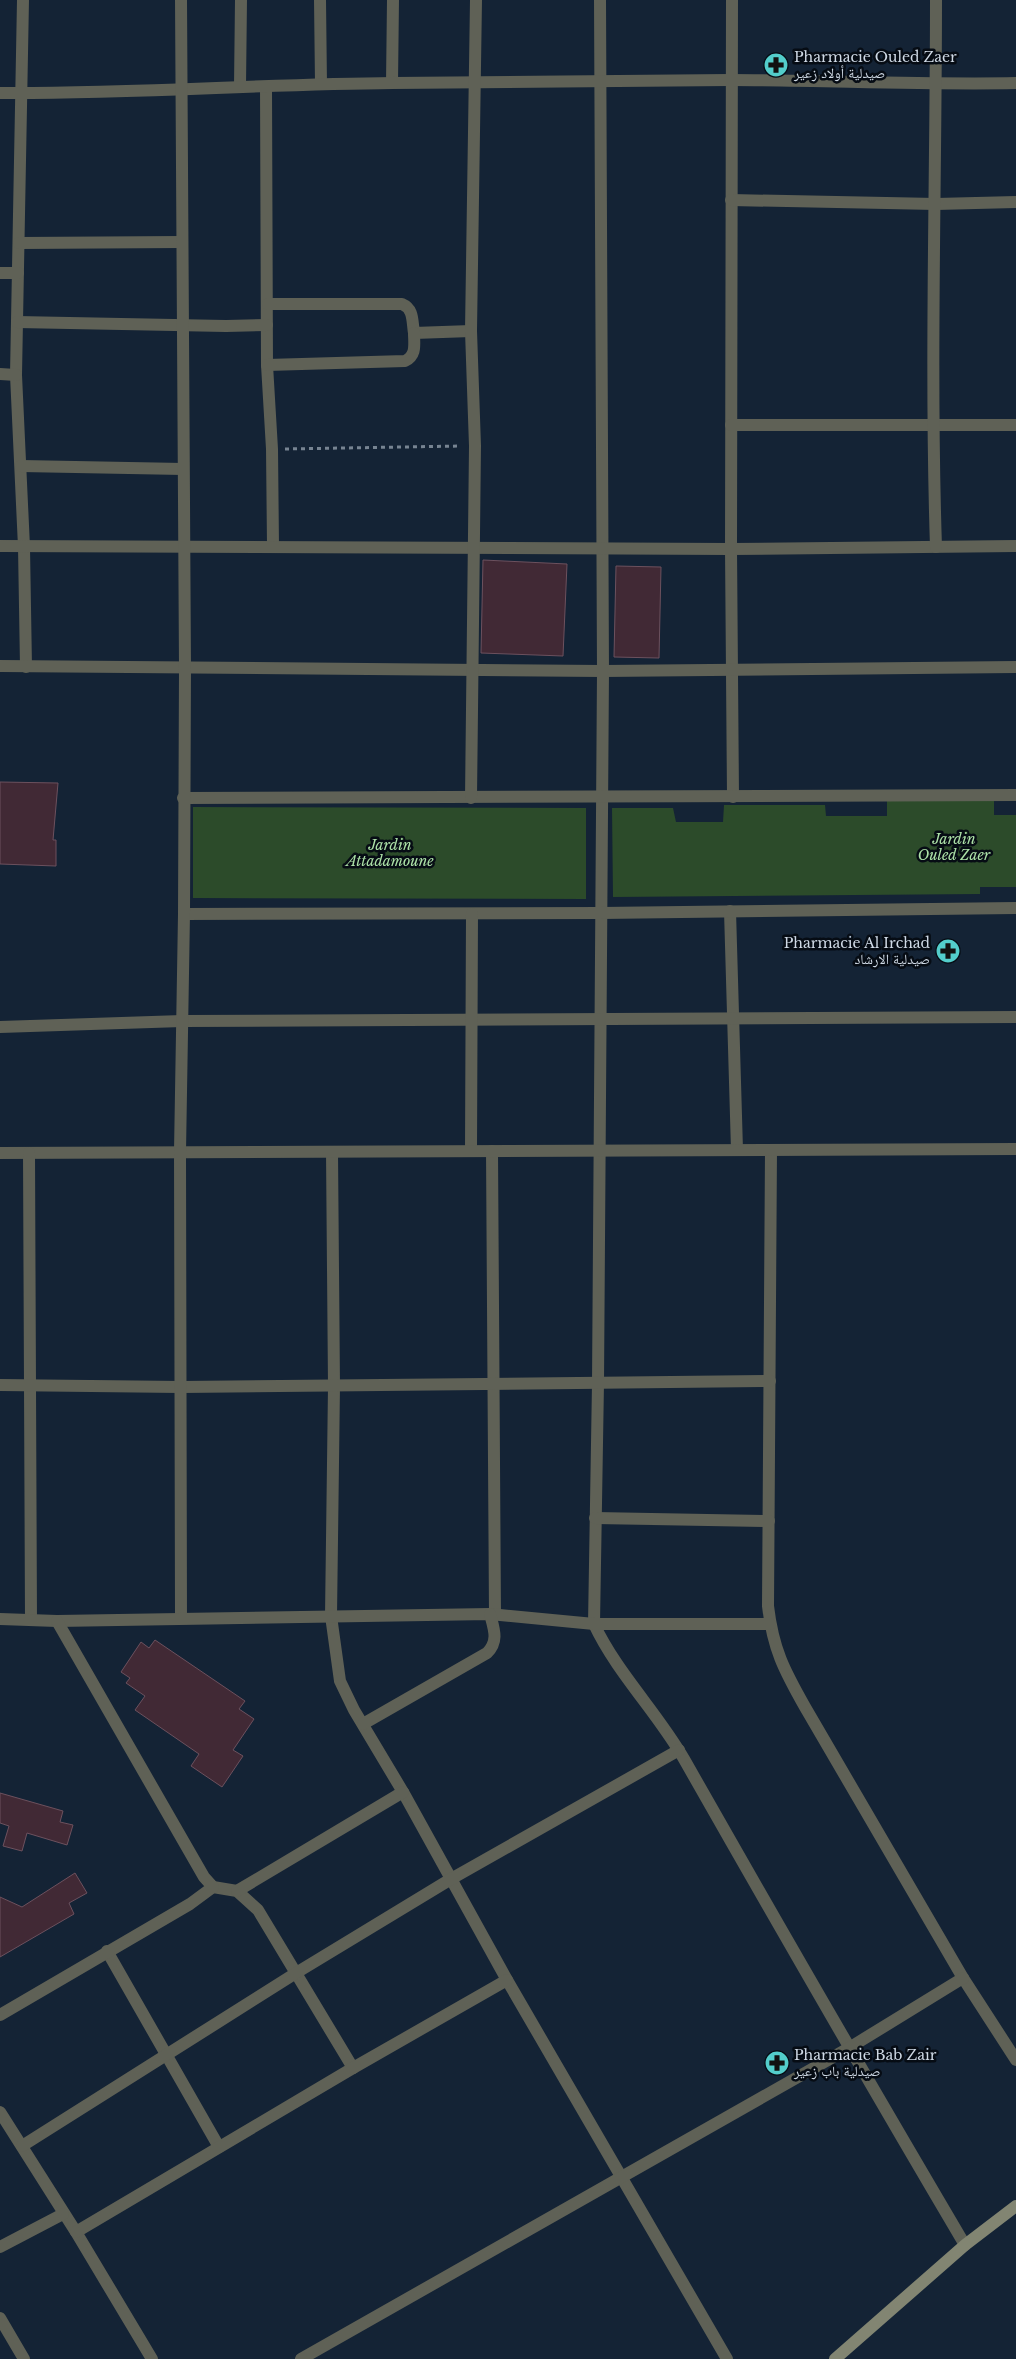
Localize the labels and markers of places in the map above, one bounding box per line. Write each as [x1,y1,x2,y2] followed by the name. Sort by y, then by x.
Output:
[793,48,957,82] place label: Pharmacie Ouled Zaer صيدلية أولاد زعير
[763,52,789,78] pharmacy icon: Pharmacie Ouled Zaer صيدلية أولاد زعير
[784,934,931,968] place label: Pharmacie Al Irchad صيدلية الارشاد
[935,938,961,964] pharmacy icon: Pharmacie Al Irchad صيدلية الارشاد
[793,2046,937,2080] place label: Pharmacie Bab Zair صيدلية باب زعير
[764,2050,790,2076] pharmacy icon: Pharmacie Bab Zair صيدلية باب زعير

